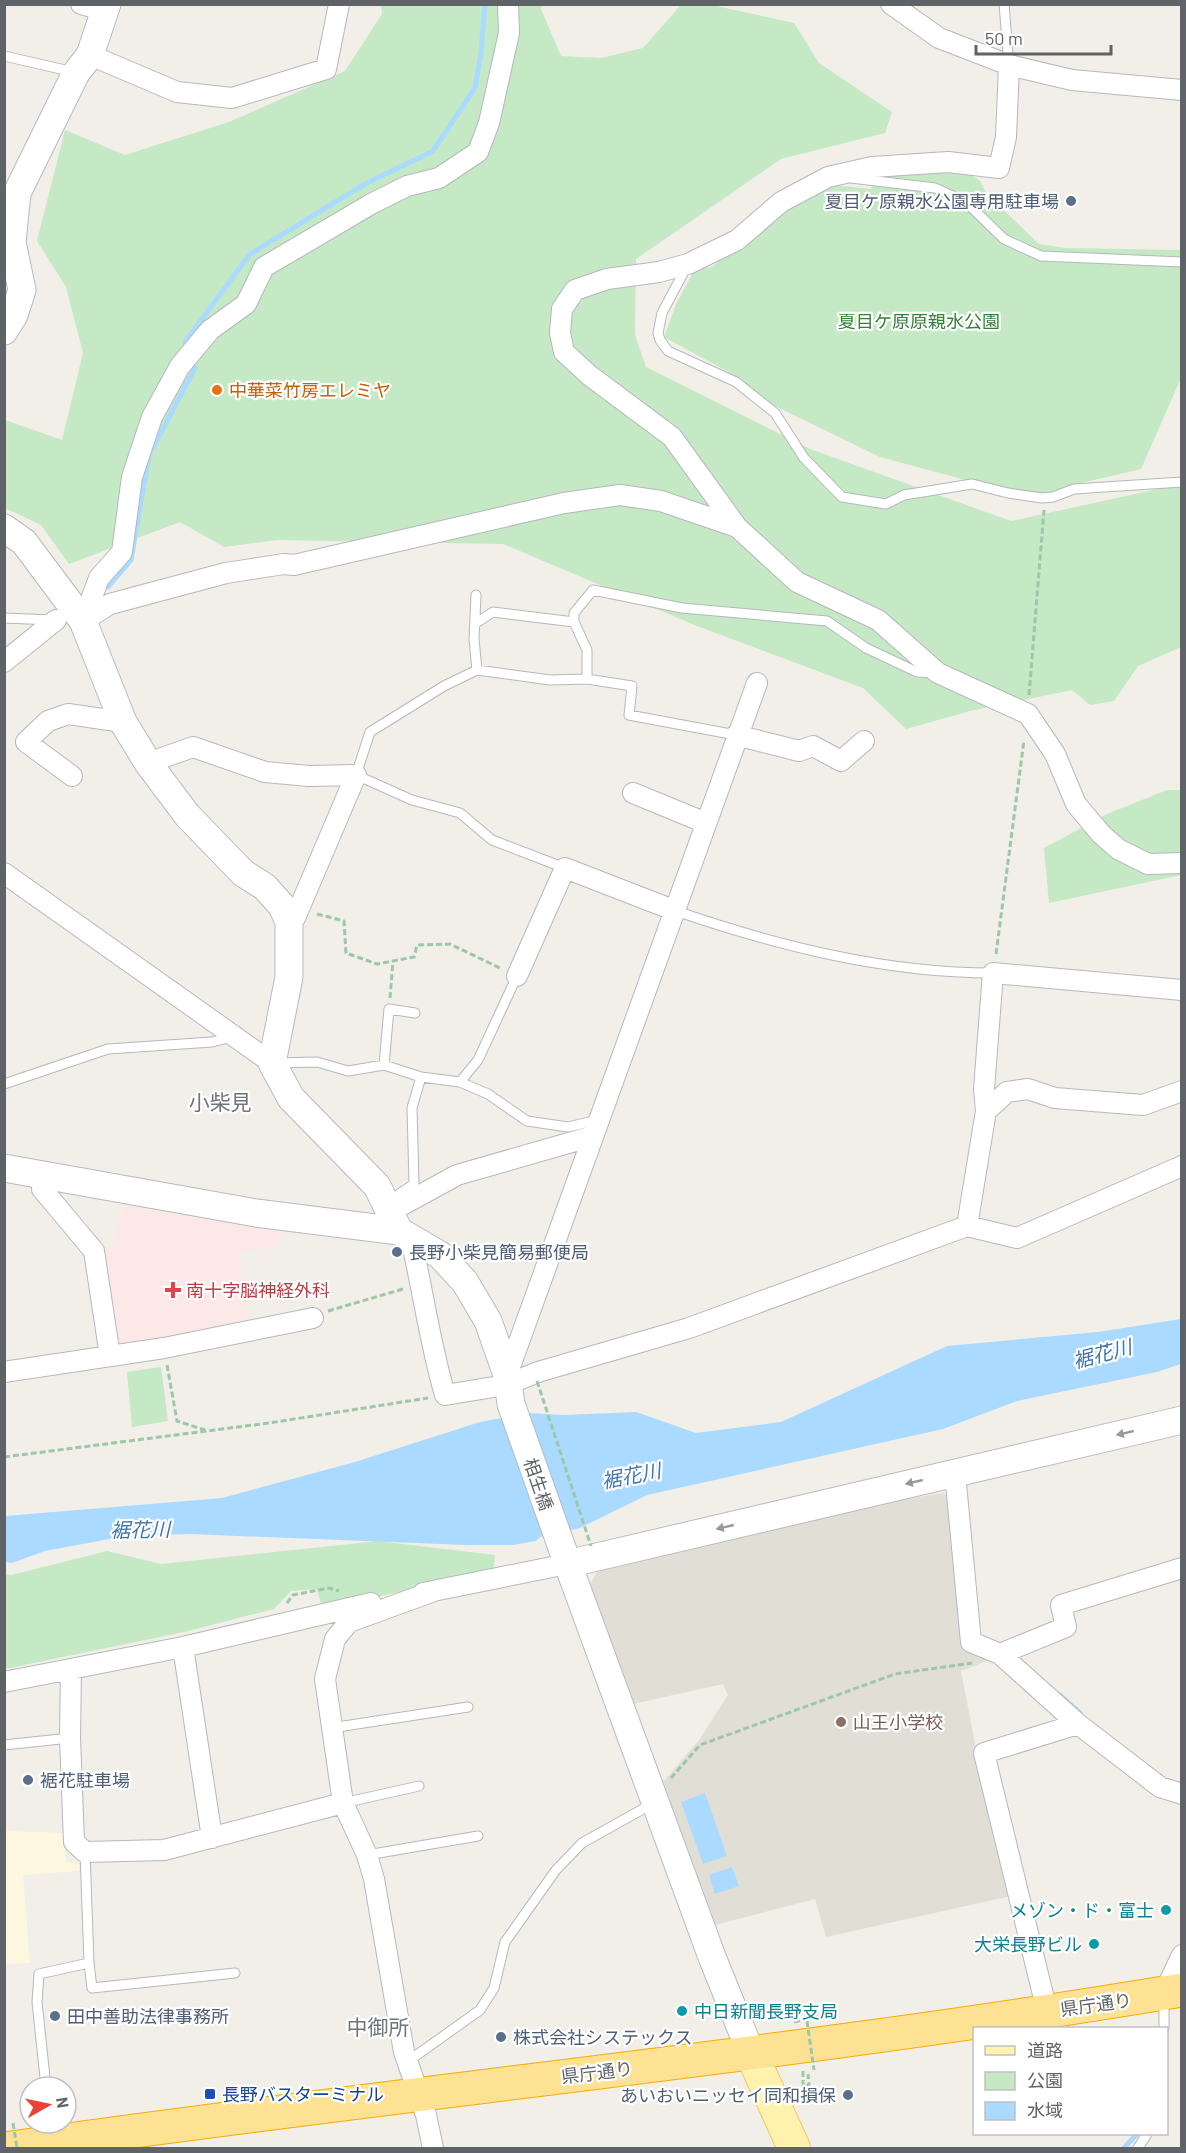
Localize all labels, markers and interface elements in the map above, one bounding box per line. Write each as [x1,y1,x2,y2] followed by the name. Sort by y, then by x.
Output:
[976,18,1111,56] scale bar
[985,27,1023,49] text: 50 m
[825,190,1059,212] place label: 夏目ケ原親水公園専用駐車場
[1064,194,1078,208] marker: 夏目ケ原親水公園専用駐車場
[838,310,1000,332] park label: 夏目ケ原原親水公園
[229,379,391,401] place label: 中華菜竹房エレミヤ
[210,383,224,397] marker: 中華菜竹房エレミヤ
[189,1089,252,1114] district label: 小柴見
[409,1241,589,1263] place label: 長野小柴見簡易郵便局
[390,1245,404,1259] marker: 長野小柴見簡易郵便局
[186,1279,330,1301] place label: 南十字脳神経外科
[164,1281,182,1299] marker: 南十字脳神経外科
[1070,1333,1136,1372] water label: 裾花川
[1115,1429,1134,1438] one-way arrow
[520,1455,558,1513] street label: 相生橋
[599,1457,665,1493] water label: 裾花川
[905,1478,924,1488] one-way arrow
[110,1516,172,1542] water label: 裾花川
[715,1523,734,1533] one-way arrow
[853,1711,943,1733] place label: 山王小学校
[834,1715,848,1729] marker: 山王小学校
[40,1769,130,1791] place label: 裾花駐車場
[21,1773,35,1787] marker: 裾花駐車場
[1010,1899,1154,1921] place label: メゾン・ド・富士
[1159,1903,1173,1917] marker: メゾン・ド・富士
[974,1933,1082,1955] place label: 大栄長野ビル
[1087,1937,1101,1951] marker: 大栄長野ビル
[1059,1988,1133,2020] street label: 県庁通り
[694,2000,838,2022] place label: 中日新聞長野支局
[675,2004,689,2018] marker: 中日新聞長野支局
[67,2005,229,2027] place label: 田中善助法律事務所
[48,2009,62,2023] marker: 田中善助法律事務所
[347,2014,410,2039] district label: 中御所
[513,2026,692,2048] place label: 株式会社システックス
[973,2027,1168,2135] legend
[494,2030,508,2044] marker: 株式会社システックス
[1027,2039,1063,2061] text: 道路
[560,2057,634,2087] street label: 県庁通り
[1027,2069,1063,2091] text: 公園
[18,2075,78,2135] north arrow
[222,2083,384,2105] place label: 長野バスターミナル
[620,2084,836,2106] place label: あいおいニッセイ同和損保
[203,2087,217,2101] marker: 長野バスターミナル
[841,2088,855,2102] marker: あいおいニッセイ同和損保
[53,2096,74,2109] text: N
[1027,2099,1063,2121] text: 水域

